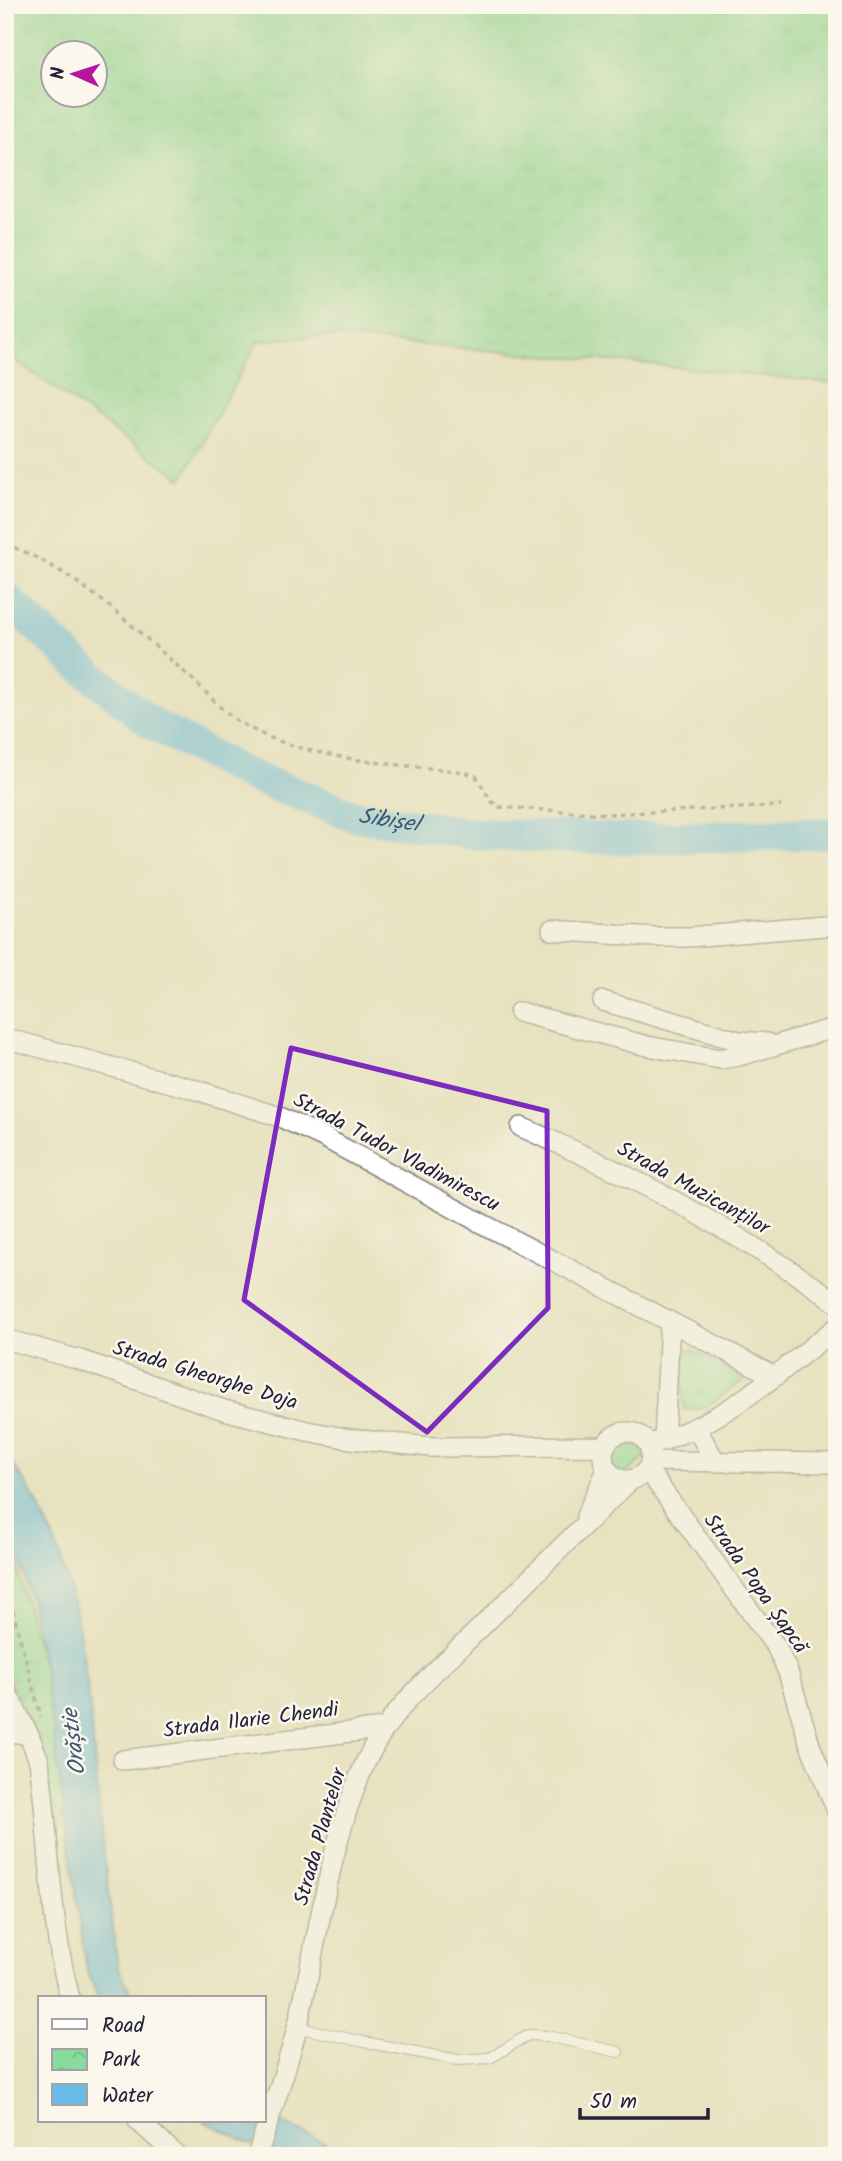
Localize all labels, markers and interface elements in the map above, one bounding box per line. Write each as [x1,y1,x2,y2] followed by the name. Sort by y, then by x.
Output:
[38,38,108,108] north arrow
[44,66,74,80] text: N
[356,799,426,844] water label: Sibișel
[287,1085,505,1221] street label: Strada Tudor Vladimirescu
[610,1133,776,1245] street label: Strada Muzicanților
[108,1332,302,1420] street label: Strada Gheorghe Doja
[694,1507,817,1663] street label: Strada Popa Șapcă
[162,1694,341,1748] street label: Strada Ilarie Chendi
[53,1704,97,1777] water label: Orăștie
[286,1763,357,1910] street label: Strada Plantelor
[38,1996,266,2122] legend
[102,2010,145,2043] text: Road
[102,2044,140,2077] text: Park
[580,2077,707,2121] scale bar
[102,2080,154,2113] text: Water
[590,2086,637,2119] text: 50 m

